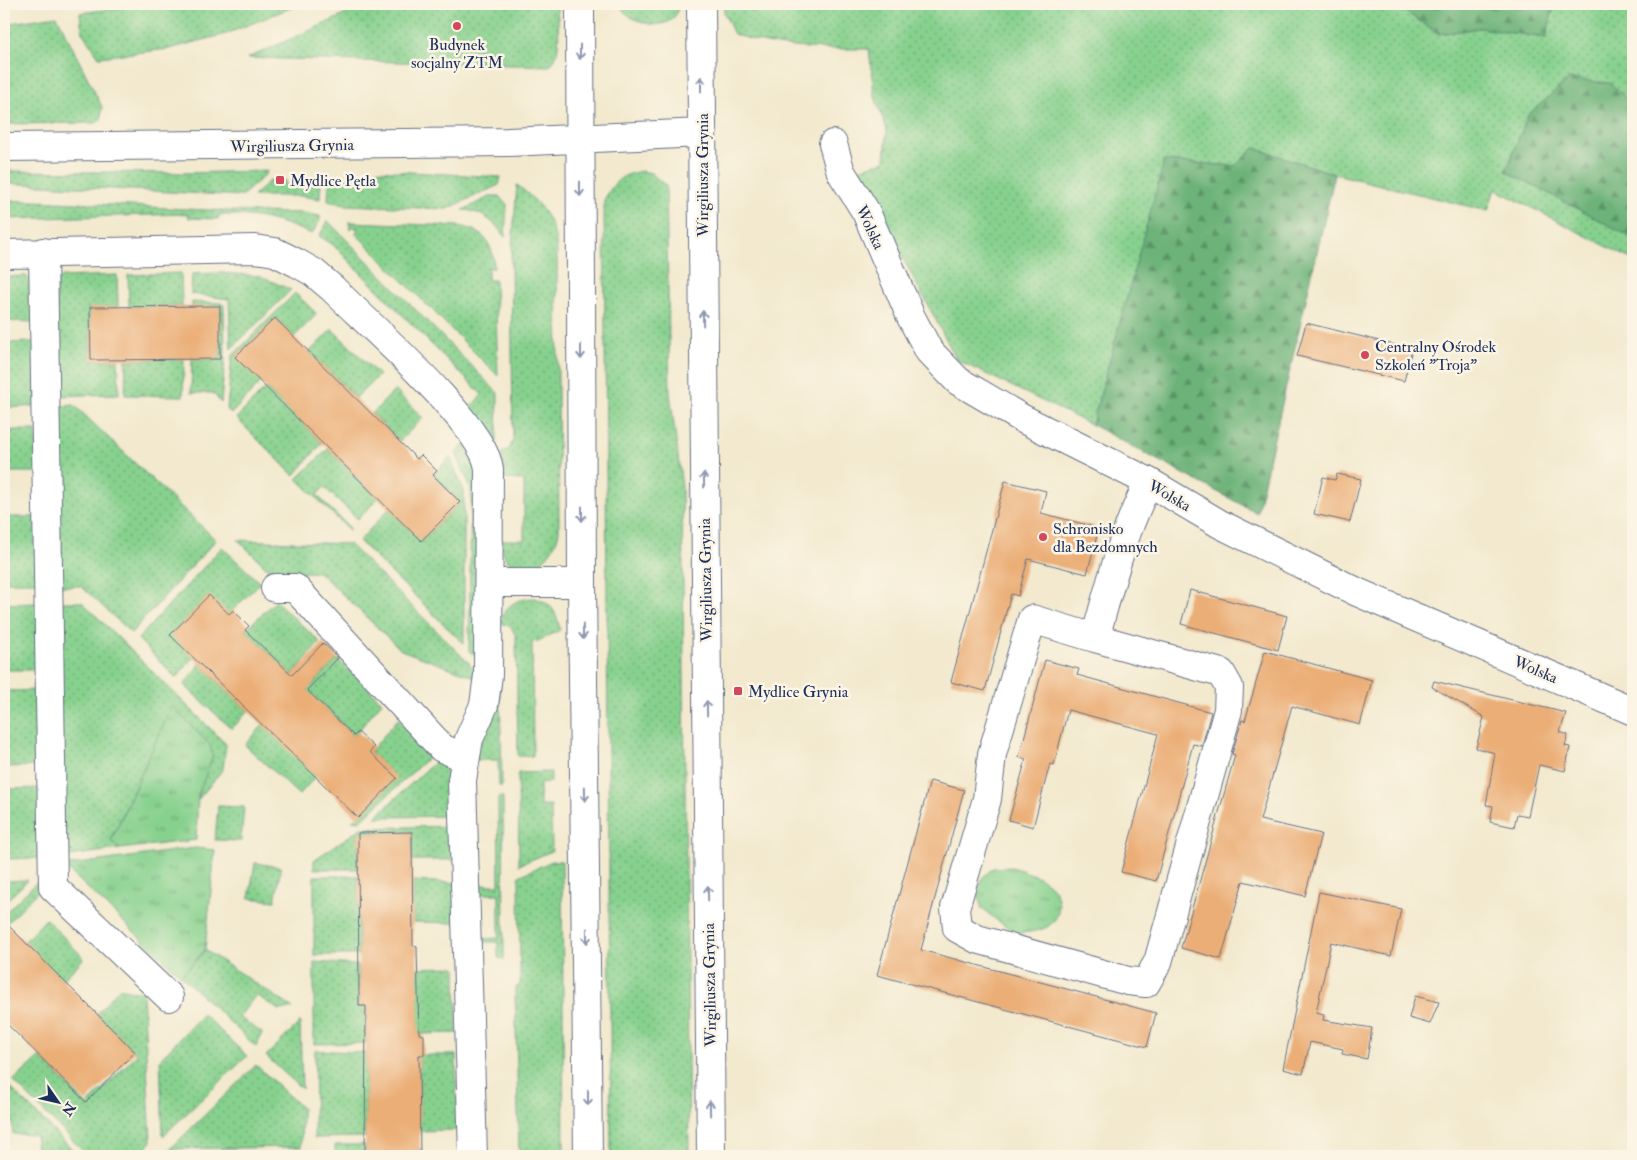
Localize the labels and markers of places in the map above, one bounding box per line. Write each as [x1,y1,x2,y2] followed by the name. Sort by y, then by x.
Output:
[451,20,463,32] marker: Budynek socjalny ZTM
[411,35,503,73] place label: Budynek socjalny ZTM
[290,171,377,191] place label: Mydlice Pętla
[274,174,286,186] marker: Mydlice Pętla
[1375,337,1497,375] place label: Centralny Ośrodek Szkoleń "Troja"
[1359,349,1371,361] marker: Centralny Ośrodek Szkoleń "Troja"
[1053,519,1158,557] place label: Schronisko dla Bezdomnych
[1037,531,1049,543] marker: Schronisko dla Bezdomnych
[748,682,849,702] place label: Mydlice Grynia
[732,685,744,697] marker: Mydlice Grynia

